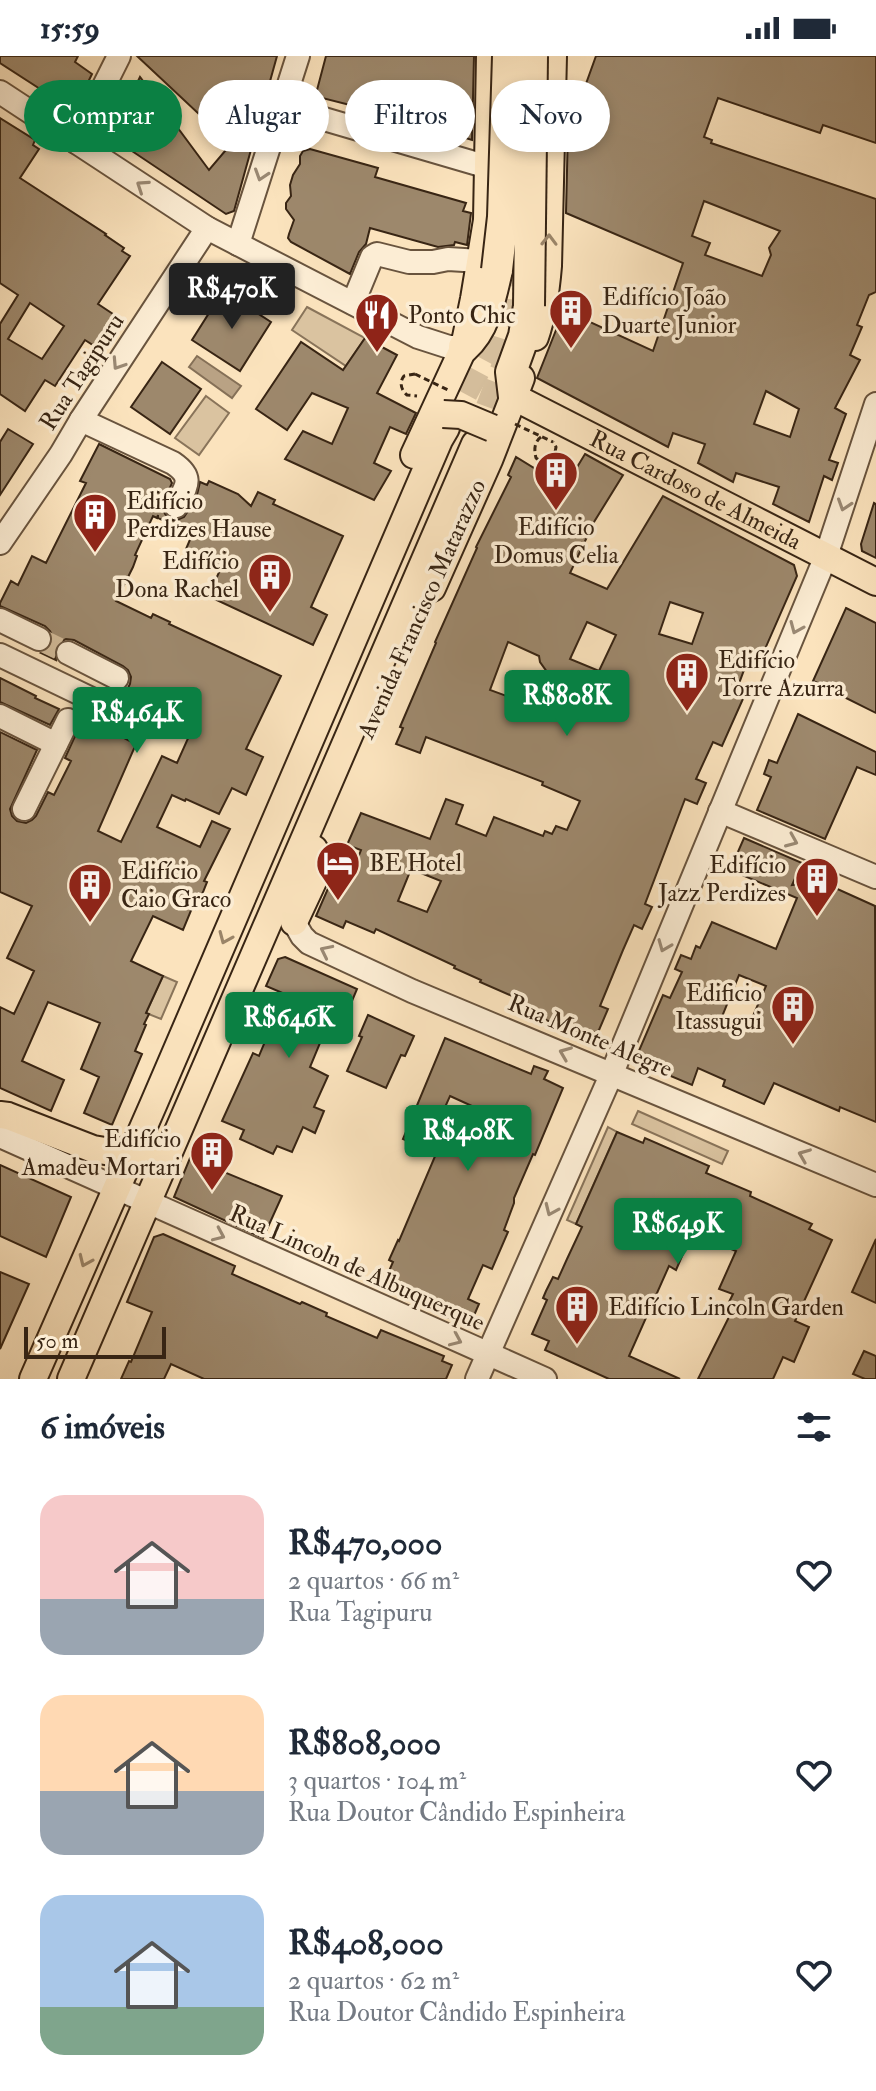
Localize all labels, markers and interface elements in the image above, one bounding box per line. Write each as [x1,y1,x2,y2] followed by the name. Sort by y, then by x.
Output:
[40,10,100,47] text: 15:59
[24,80,182,152] chip: Comprar
[198,80,329,152] chip: Alugar
[345,80,475,152] chip: Filtros
[491,80,610,152] chip: Novo
[254,168,270,182] one-way arrow
[136,181,150,196] one-way arrow
[540,233,558,246] one-way arrow
[167,263,297,331] pin: R$470K
[187,273,277,305] text: R$470K
[602,282,736,341] place label: Edifício João Duarte Junior
[547,287,595,350] building icon: Edifício João Duarte Junior
[353,291,401,354] restaurant icon: Ponto Chic
[408,300,516,331] place label: Ponto Chic
[33,308,131,436] street label: Rua Tagipuru
[113,355,128,369] one-way arrow
[585,423,808,557] street label: Rua Cardoso de Almeida
[532,449,580,512] building icon: Edifício Domus Celia
[350,475,493,744] street label: Avenida Francisco Matarazzo
[126,486,272,545] place label: Edifício Perdizes Hause
[71,491,119,554] building icon: Edifício Perdizes Hause
[837,498,853,512] one-way arrow
[493,512,620,571] place label: Edifício Domus Celia
[115,546,239,605] place label: Edifício Dona Rachel
[246,551,294,614] building icon: Edifício Dona Rachel
[789,620,806,634] one-way arrow
[718,645,845,704] place label: Edifício Torre Azurra
[663,650,711,713] building icon: Edifício Torre Azurra
[502,670,632,738] pin: R$808K
[522,680,612,712] text: R$808K
[72,687,202,755] pin: R$464K
[91,697,183,729] text: R$464K
[784,831,798,847] one-way arrow
[314,839,362,902] hotel icon: BE Hotel
[369,848,462,879] place label: BE Hotel
[657,850,786,909] place label: Edifício Jazz Perdizes
[793,855,841,918] building icon: Edifício Jazz Perdizes
[121,856,231,915] place label: Edifício Caio Graco
[66,861,114,924] building icon: Edifício Caio Graco
[219,930,235,944] one-way arrow
[657,938,674,952] one-way arrow
[319,945,334,961] one-way arrow
[675,978,762,1037] place label: Edificio Itassugui
[769,983,817,1046] building icon: Edificio Itassugui
[503,987,677,1085] street label: Rua Monte Alegre
[224,992,354,1060] pin: R$646K
[243,1002,335,1034] text: R$646K
[559,1047,573,1063] one-way arrow
[403,1105,533,1173] pin: R$408K
[422,1115,514,1147] text: R$408K
[21,1124,181,1183] place label: Edifício Amadeu Mortari
[188,1129,236,1192] building icon: Edifício Amadeu Mortari
[798,1148,812,1164] one-way arrow
[225,1198,489,1338] street label: Rua Lincoln de Albuquerque
[613,1198,743,1266] pin: R$649K
[544,1202,560,1217] one-way arrow
[632,1208,724,1240] text: R$649K
[211,1225,225,1241] one-way arrow
[79,1252,95,1267] one-way arrow
[553,1283,601,1346] building icon: Edifício Lincoln Garden
[608,1292,844,1323] place label: Edifício Lincoln Garden
[24,1323,166,1359] scale bar
[36,1327,78,1355] text: 50 m
[448,1331,463,1347] one-way arrow
[792,1405,836,1449] icon: filters
[40,1406,165,1449] text: 6 imóveis
[288,1522,442,1565] text: R$470,000
[104,1527,200,1623] icon: home
[792,1553,836,1597] icon: heart
[288,1565,459,1597] text: 2 quartos · 66 m²
[288,1597,432,1629] text: Rua Tagipuru
[288,1722,441,1765] text: R$808,000
[104,1727,200,1823] icon: home
[792,1753,836,1797] icon: heart
[288,1765,466,1797] text: 3 quartos · 104 m²
[288,1797,625,1829] text: Rua Doutor Cândido Espinheira
[288,1922,444,1965] text: R$408,000
[104,1927,200,2023] icon: home
[792,1953,836,1997] icon: heart
[288,1965,459,1997] text: 2 quartos · 62 m²
[288,1997,625,2029] text: Rua Doutor Cândido Espinheira

